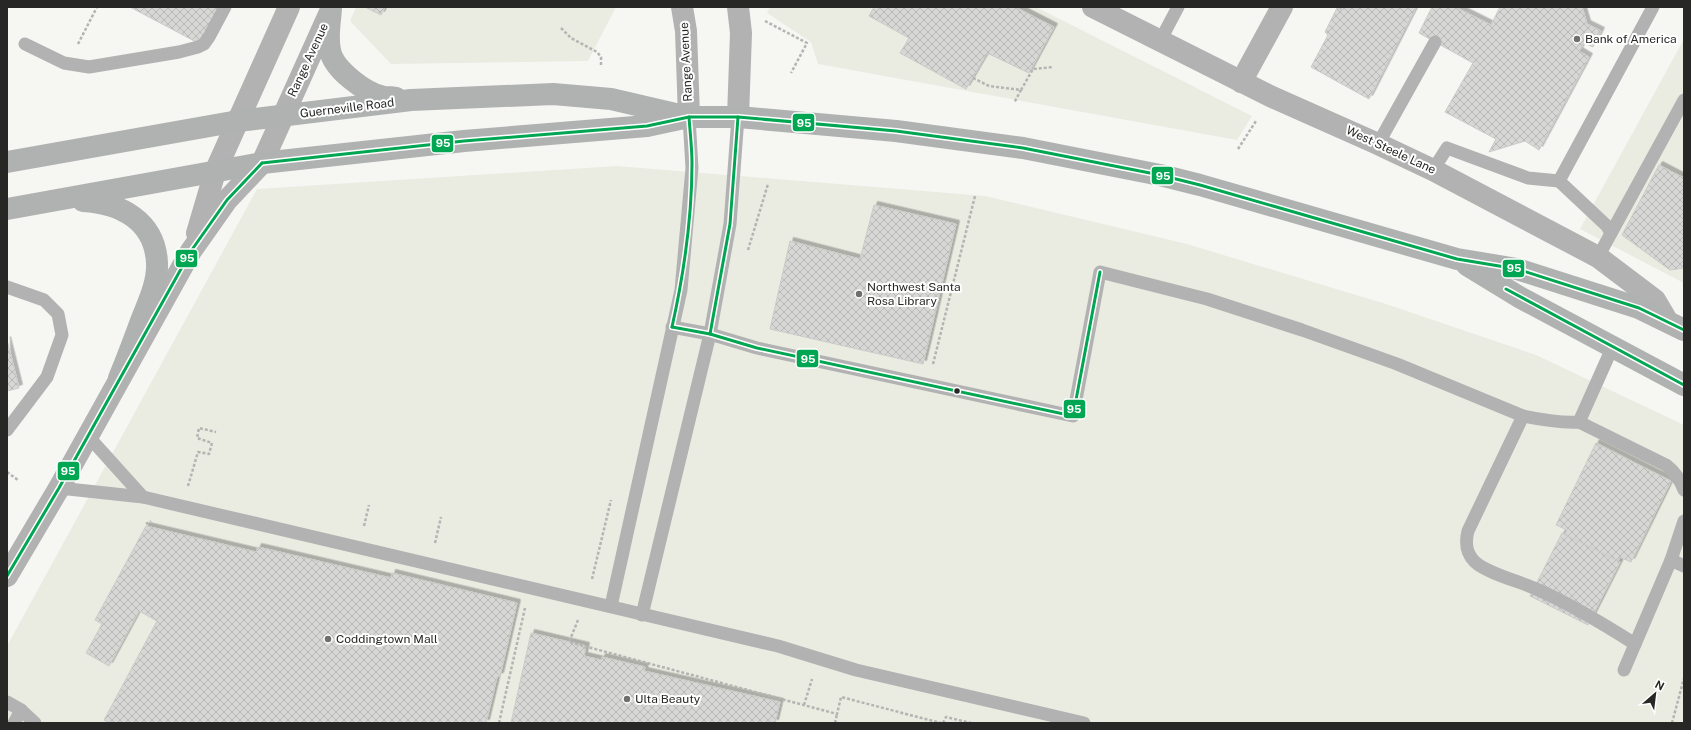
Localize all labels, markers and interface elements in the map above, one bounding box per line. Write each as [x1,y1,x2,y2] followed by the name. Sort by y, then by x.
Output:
[285,21,331,99] street label: Range Avenue
[677,22,695,102] street label: Range Avenue
[1585,32,1677,46] place label: Bank of America
[1572,34,1582,44] marker: Bank of America
[299,95,395,121] street label: Guerneville Road
[792,113,815,132] line badge: 95
[797,117,811,129] text: 95
[1344,123,1438,177] street label: West Steele Lane
[431,134,454,153] line badge: 95
[436,137,450,149] text: 95
[1151,166,1174,185] line badge: 95
[1156,170,1170,182] text: 95
[175,249,198,268] line badge: 95
[180,252,194,264] text: 95
[1502,259,1525,278] line badge: 95
[1507,262,1521,274] text: 95
[867,280,961,308] place label: Northwest Santa Rosa Library
[854,289,864,299] marker: Northwest Santa Rosa Library
[796,349,819,368] line badge: 95
[801,353,815,365] text: 95
[952,386,962,396] unlabelled marker
[1063,399,1086,419] line badge: 95
[1067,403,1081,415] text: 95
[57,461,80,481] line badge: 95
[61,465,75,477] text: 95
[336,632,438,646] place label: Coddingtown Mall
[323,634,333,644] marker: Coddingtown Mall
[1635,674,1675,714] north arrow
[1653,678,1666,692] text: N
[635,692,701,706] place label: Ulta Beauty
[622,694,632,704] marker: Ulta Beauty

